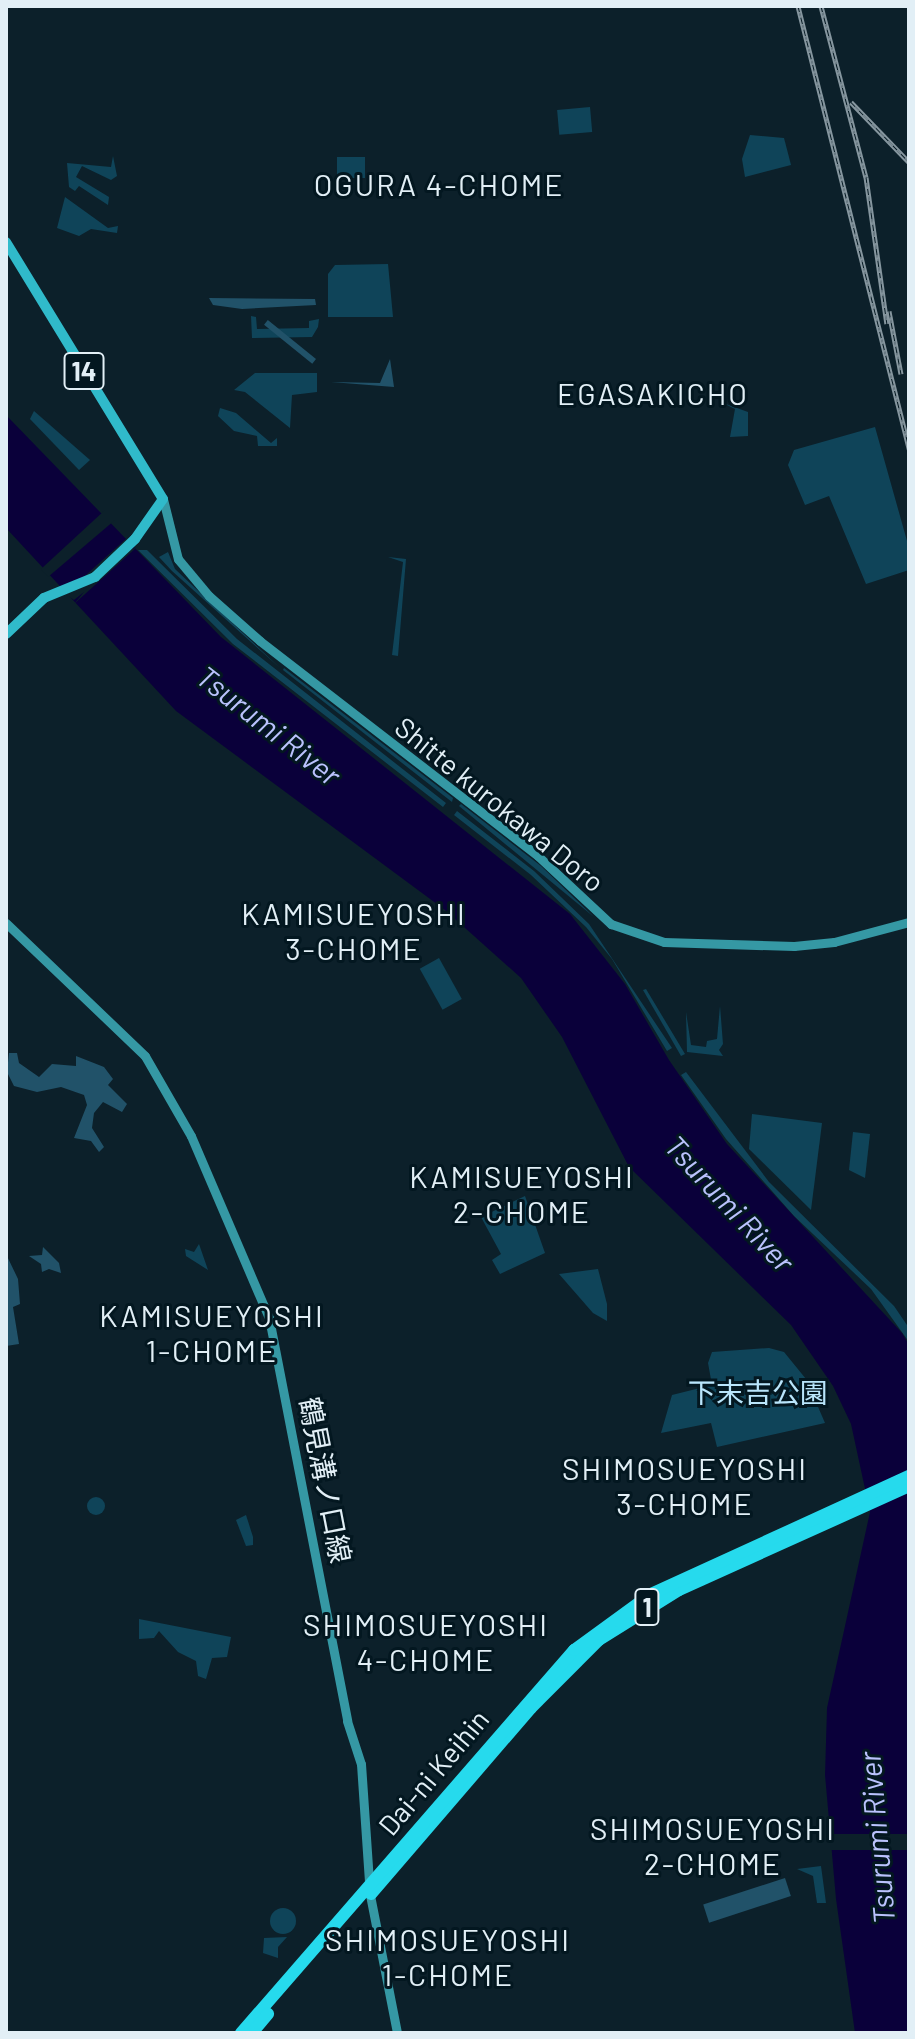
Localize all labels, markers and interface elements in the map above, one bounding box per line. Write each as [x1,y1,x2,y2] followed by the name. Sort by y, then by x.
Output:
[314,166,564,202] district label: OGURA 4-CHOME
[62,349,106,393] road number: 14
[557,375,749,411] district label: EGASAKICHO
[190,658,348,792] water label: Tsurumi River
[389,709,611,899] street label: Shitte kurokawa Doro
[241,895,467,966] district label: KAMISUEYOSHI 3-CHOME
[658,1128,802,1278] water label: Tsurumi River
[409,1158,635,1228] district label: KAMISUEYOSHI 2-CHOME
[99,1297,325,1368] district label: KAMISUEYOSHI 1-CHOME
[688,1375,828,1409] park label: 下末吉公園
[293,1394,359,1566] street label: 鶴見溝ノ口線
[562,1450,808,1520] district label: SHIMOSUEYOSHI 3-CHOME
[633,1585,661,1629] road number: 1
[303,1606,549,1676] district label: SHIMOSUEYOSHI 4-CHOME
[371,1702,495,1842] street label: Dai-ni Keihin
[851,1750,901,1926] water label: Tsurumi River
[590,1810,836,1880] district label: SHIMOSUEYOSHI 2-CHOME
[325,1921,571,1992] district label: SHIMOSUEYOSHI 1-CHOME

